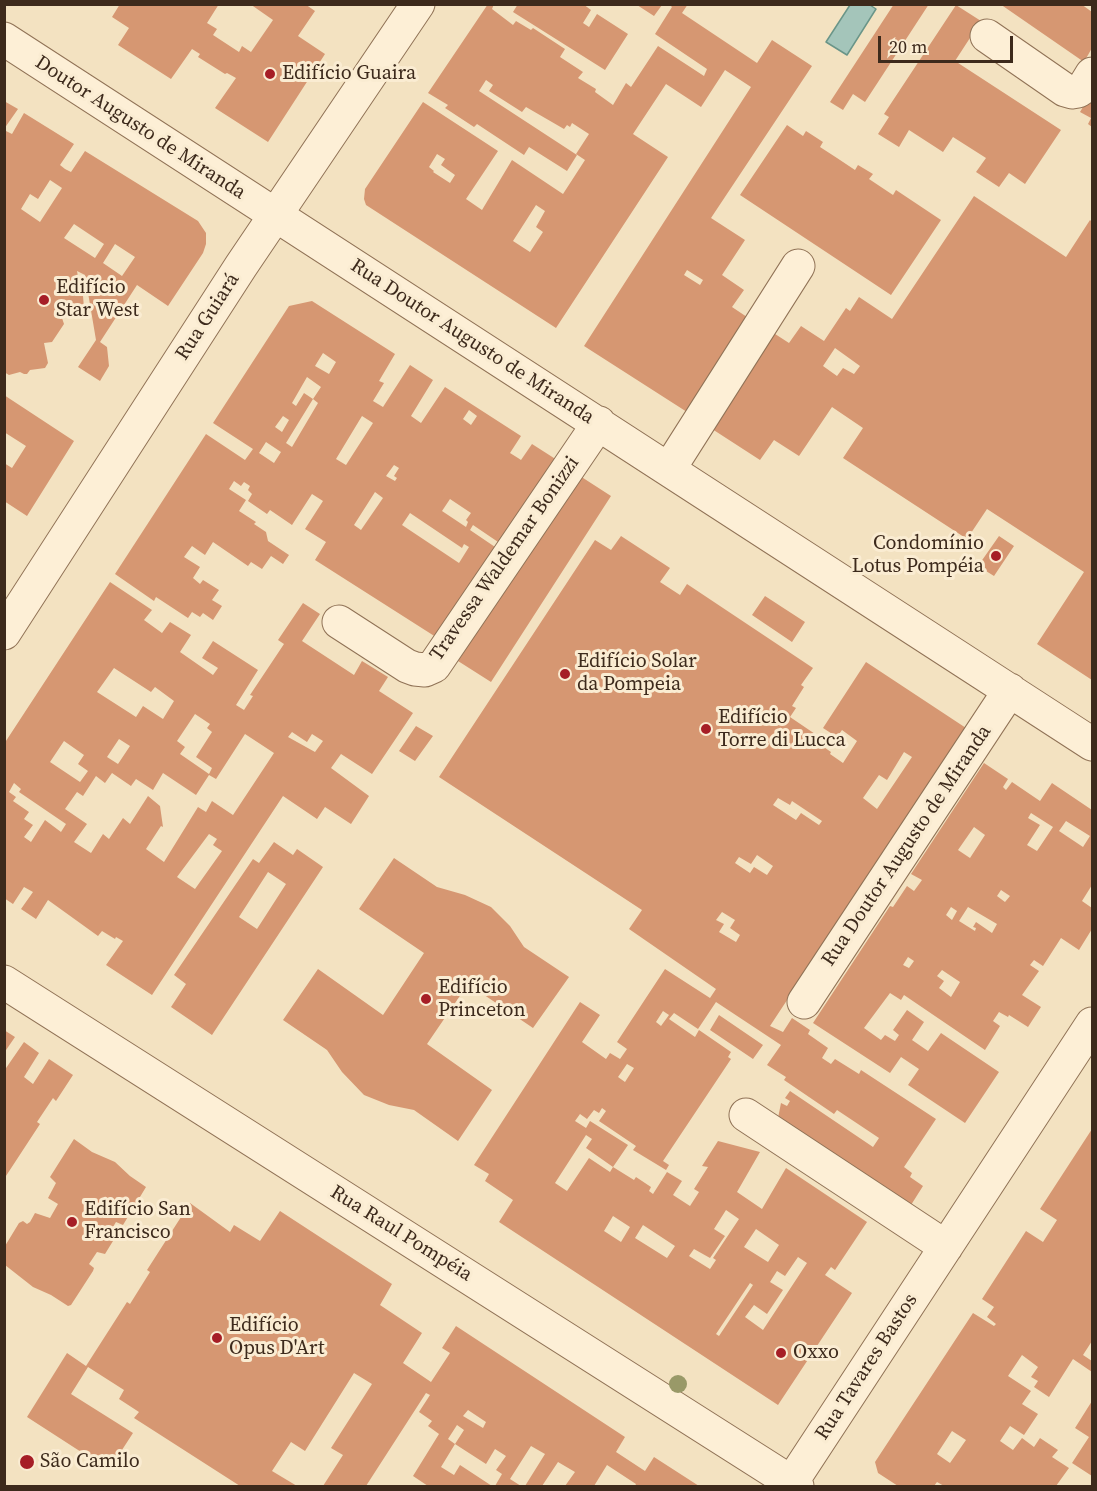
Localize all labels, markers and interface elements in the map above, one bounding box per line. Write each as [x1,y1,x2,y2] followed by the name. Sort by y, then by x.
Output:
[881,24,1016,62] scale bar
[889,34,927,59] text: 20 m
[30,51,250,205] street label: Doutor Augusto de Miranda
[282,62,416,86] place label: Edifício Guaira
[263,67,277,81] marker: Edifício Guaira
[346,254,598,430] street label: Rua Doutor Augusto de Miranda
[171,269,245,365] street label: Rua Guiará
[56,276,139,323] place label: Edifício Star West
[37,293,51,307] marker: Edifício Star West
[425,452,585,666] street label: Travessa Waldemar Bonizzi
[852,532,984,579] place label: Condomínio Lotus Pompéia
[989,549,1003,563] marker: Condomínio Lotus Pompéia
[577,650,697,697] place label: Edifício Solar da Pompeia
[558,667,572,681] marker: Edifício Solar da Pompeia
[718,706,846,753] place label: Edifício Torre di Lucca
[817,721,997,971] street label: Rua Doutor Augusto de Miranda
[699,722,713,736] marker: Edifício Torre di Lucca
[438,976,526,1023] place label: Edifício Princeton
[419,992,433,1006] marker: Edifício Princeton
[326,1181,476,1287] street label: Rua Raul Pompéia
[84,1198,191,1245] place label: Edifício San Francisco
[65,1215,79,1229] marker: Edifício San Francisco
[811,1289,923,1445] street label: Rua Tavares Bastos
[229,1314,324,1361] place label: Edifício Opus D'Art
[210,1331,224,1345] marker: Edifício Opus D'Art
[793,1341,839,1365] place label: Oxxo
[774,1346,788,1360] marker: Oxxo
[40,1450,140,1474] place label: São Camilo
[18,1453,36,1471] marker: São Camilo

